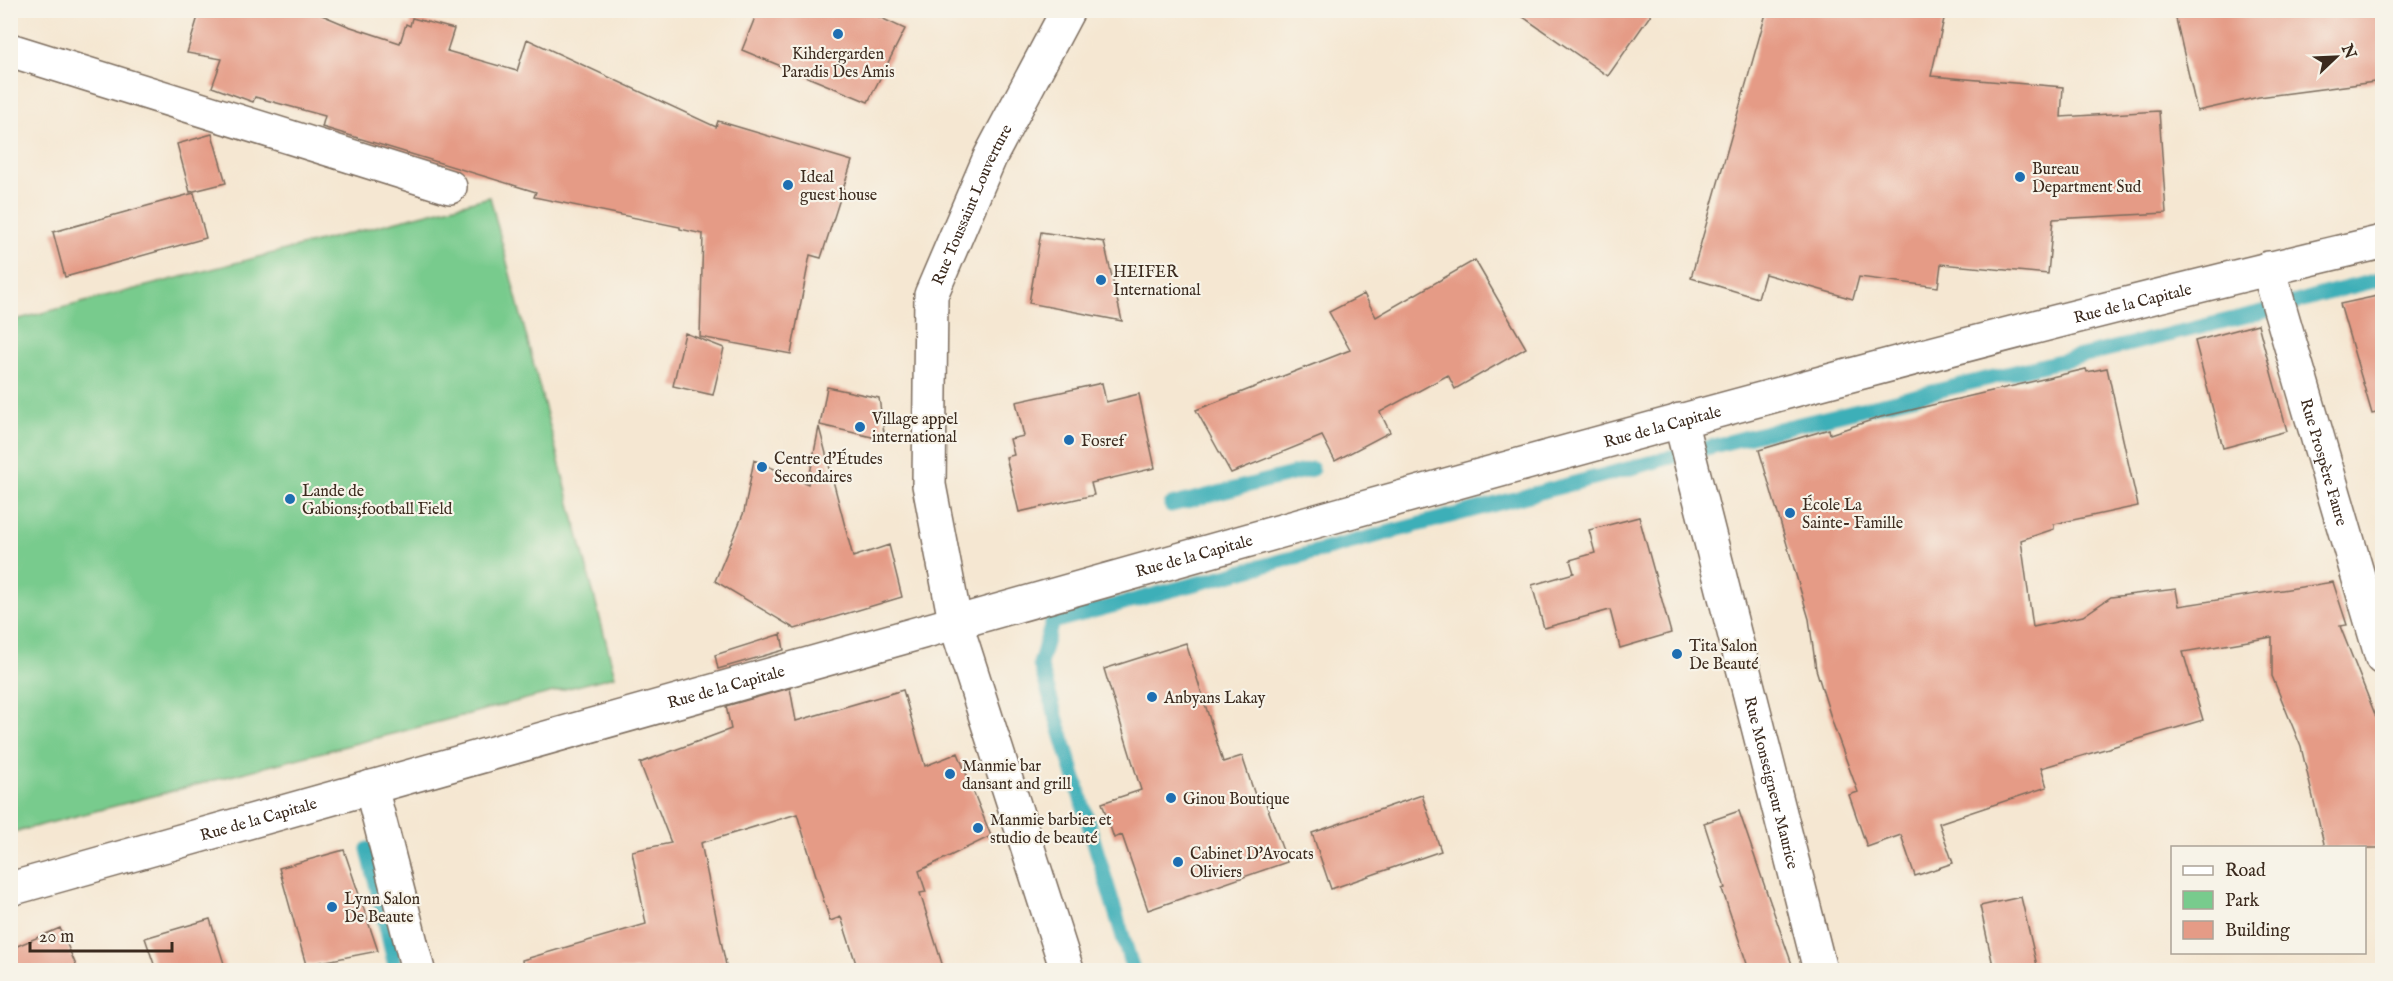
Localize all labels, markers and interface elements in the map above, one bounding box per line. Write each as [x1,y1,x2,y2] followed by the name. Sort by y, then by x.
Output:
[831,27,845,41] marker: Kihdergarden Paradis Des Amis
[2306,27,2366,87] north arrow
[2336,41,2360,62] text: N
[781,45,895,83] place label: Kihdergarden Paradis Des Amis
[928,122,1017,289] street label: Rue Toussaint Louverture
[2032,160,2142,198] place label: Bureau Department Sud
[800,168,877,206] place label: Ideal guest house
[2013,170,2027,184] marker: Bureau Department Sud
[781,178,795,192] marker: Ideal guest house
[1113,263,1201,301] place label: HEIFER International
[1094,273,1108,287] marker: HEIFER International
[2072,280,2194,329] street label: Rue de la Capitale
[2295,396,2351,528] street label: Rue Prospère Faure
[1602,402,1724,453] street label: Rue de la Capitale
[871,410,959,448] place label: Village appel international
[853,420,867,434] marker: Village appel international
[1081,432,1127,452] place label: Fosref
[1062,433,1076,447] marker: Fosref
[774,448,883,488] place label: Centre d'Études Secondaires
[755,460,769,474] marker: Centre d'Études Secondaires
[302,482,453,520] place label: Lande de Gabions;football Field
[283,492,297,506] marker: Lande de Gabions;football Field
[1802,494,1903,534] place label: École La Sainte- Famille
[1783,506,1797,520] marker: École La Sainte- Famille
[1134,531,1255,583] street label: Rue de la Capitale
[1689,637,1759,675] place label: Tita Salon De Beauté
[1670,647,1684,661] marker: Tita Salon De Beauté
[666,662,787,714] street label: Rue de la Capitale
[1163,689,1266,709] place label: Anbyans Lakay
[1145,690,1159,704] marker: Anbyans Lakay
[1739,695,1802,871] street label: Rue Monseigneur Maurice
[962,757,1072,795] place label: Manmie bar dansant and grill
[943,767,957,781] marker: Manmie bar dansant and grill
[1183,790,1290,810] place label: Ginou Boutique
[1164,791,1178,805] marker: Ginou Boutique
[198,794,320,847] street label: Rue de la Capitale
[990,811,1112,849] place label: Manmie barbier et studio de beauté
[971,821,985,835] marker: Manmie barbier et studio de beauté
[1190,845,1314,883] place label: Cabinet D'Avocats Oliviers
[2171,846,2366,954] legend
[1171,855,1185,869] marker: Cabinet D'Avocats Oliviers
[2225,860,2266,883] text: Road
[344,890,420,928] place label: Lynn Salon De Beaute
[2225,890,2260,913] text: Park
[325,900,339,914] marker: Lynn Salon De Beaute
[30,915,172,953] scale bar
[2225,920,2290,943] text: Building
[39,926,74,949] text: 20 m

